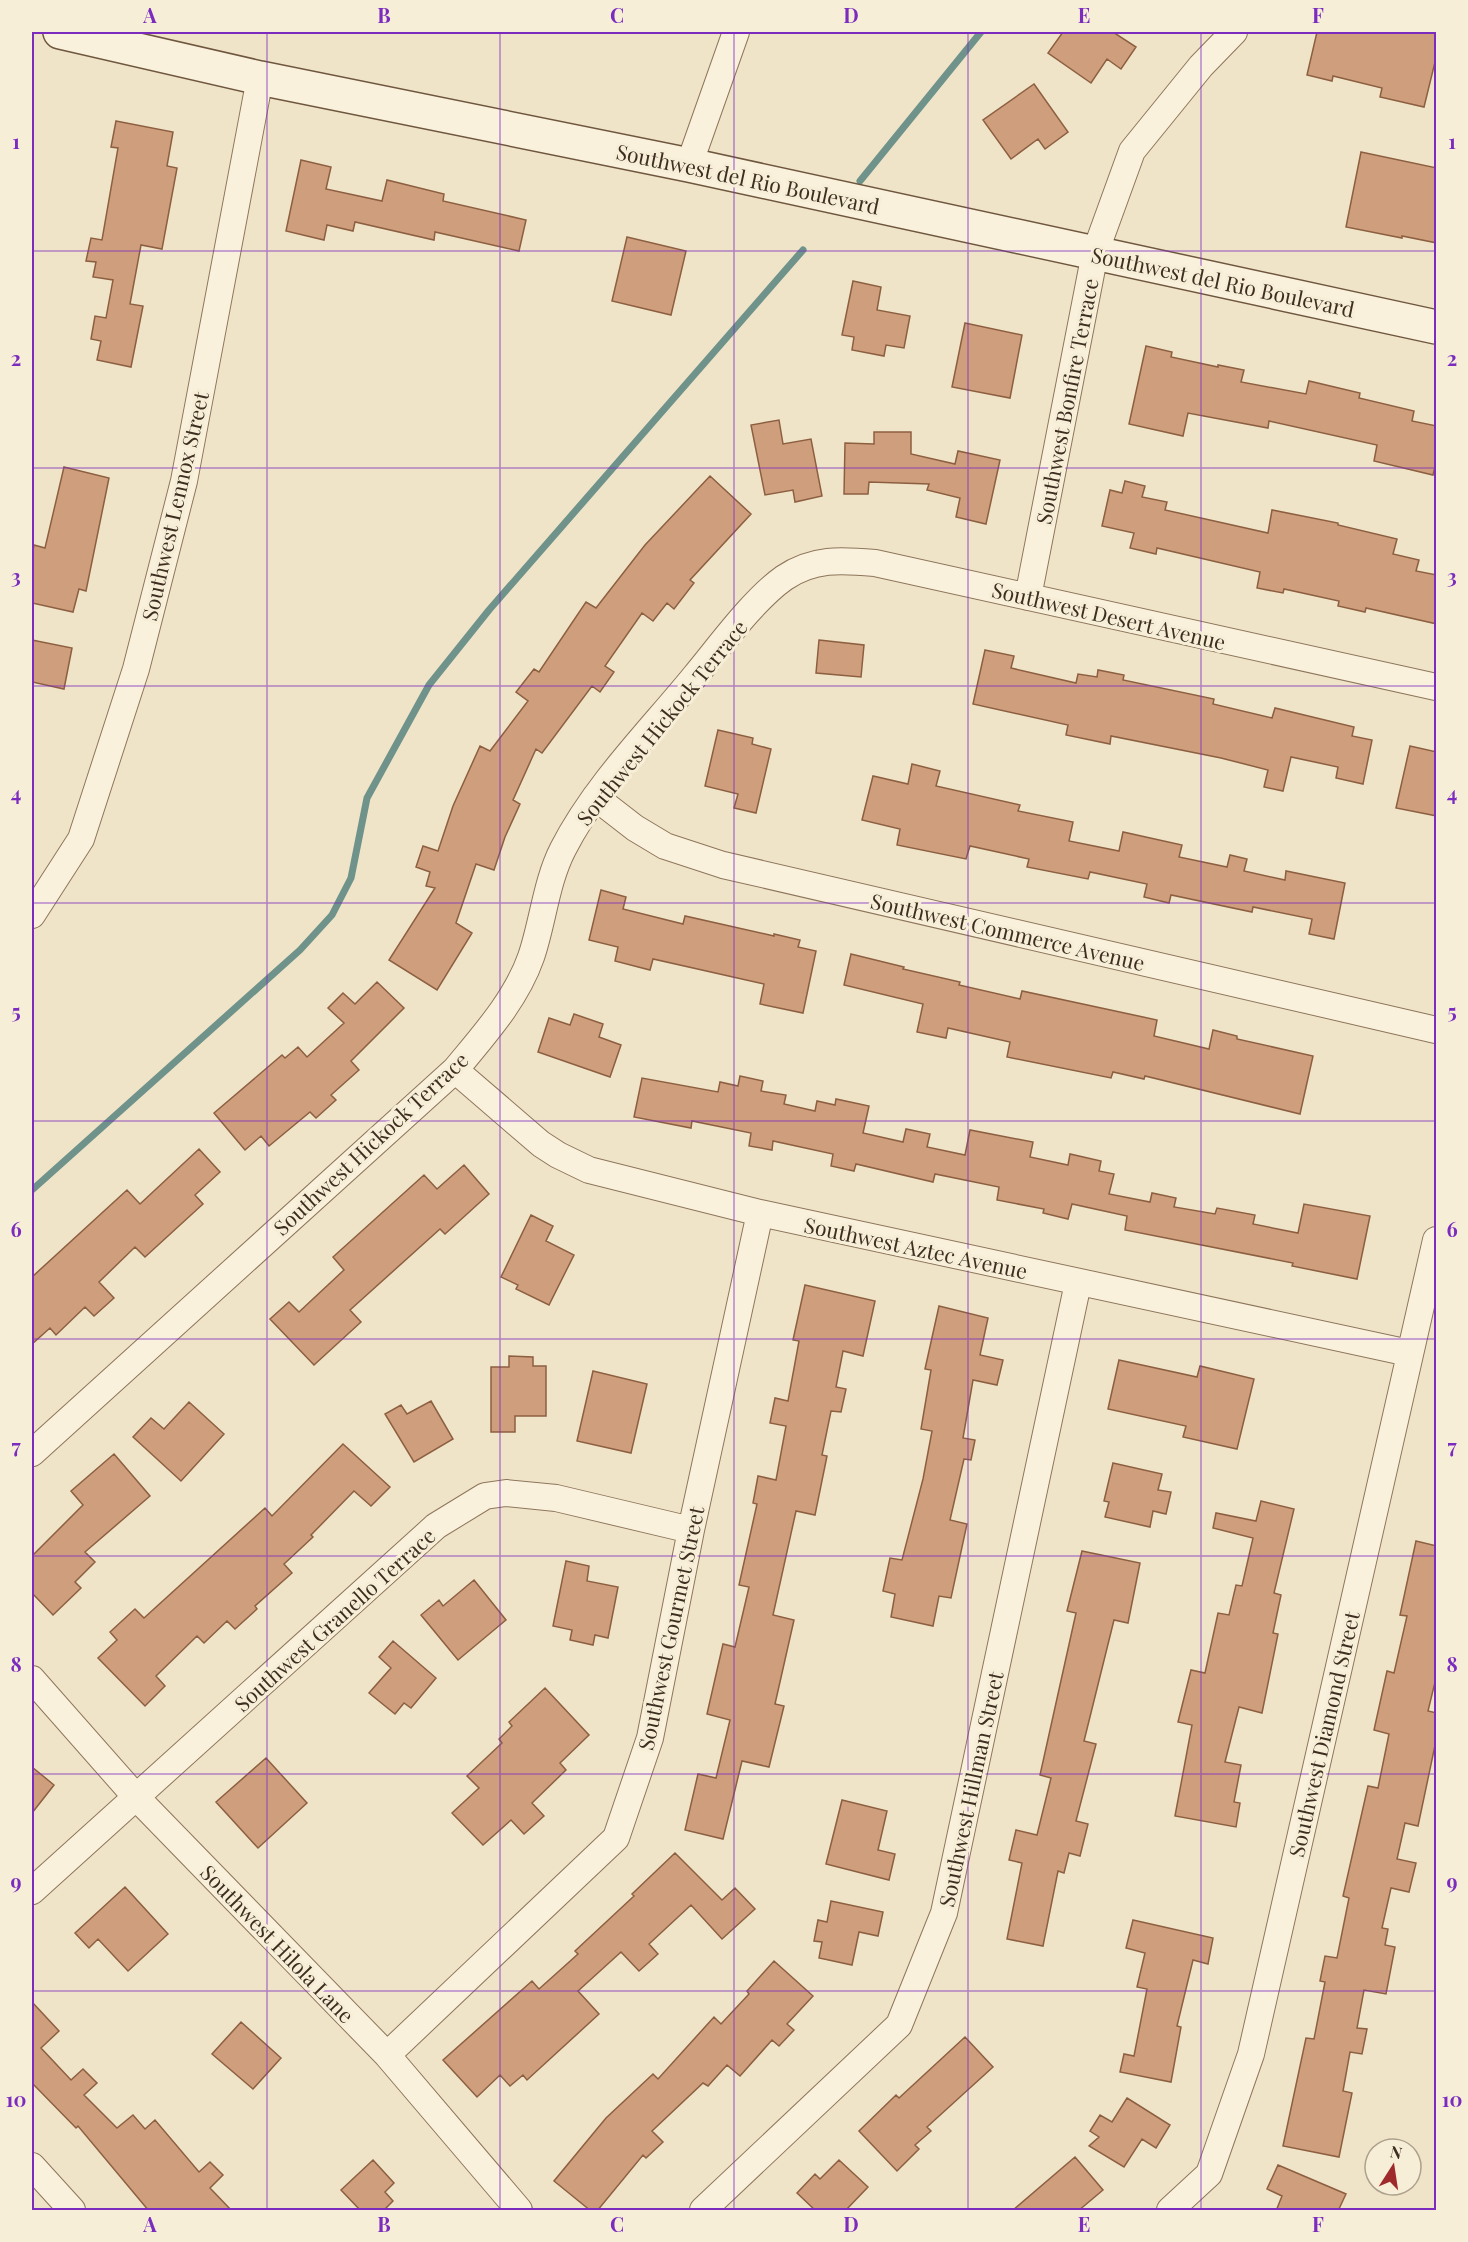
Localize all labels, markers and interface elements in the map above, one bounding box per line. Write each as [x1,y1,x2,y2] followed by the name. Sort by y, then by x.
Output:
[142,1,157,28] text: A
[377,1,391,28] text: B
[610,1,624,28] text: C
[843,1,859,28] text: D
[1078,1,1090,28] text: E
[1312,1,1324,28] text: F
[12,127,20,154] text: 1
[1448,127,1456,154] text: 1
[614,136,882,220] street label: Southwest del Rio Boulevard
[1089,239,1357,323] street label: Southwest del Rio Boulevard
[1028,276,1104,526] street label: Southwest Bonfire Terrace
[11,344,21,371] text: 2
[1447,344,1457,371] text: 2
[134,388,214,623] street label: Southwest Lennox Street
[11,562,21,589] text: 3
[1447,562,1457,589] text: 3
[989,574,1229,656] street label: Southwest Desert Avenue
[569,613,753,831] street label: Southwest Hickock Terrace
[11,779,21,806] text: 4
[1447,779,1457,806] text: 4
[868,886,1148,976] street label: Southwest Commerce Avenue
[11,997,21,1024] text: 5
[1447,997,1457,1024] text: 5
[267,1045,473,1241] street label: Southwest Hickock Terrace
[802,1210,1030,1284] street label: Southwest Aztec Avenue
[10,1215,22,1242] text: 6
[1446,1215,1458,1242] text: 6
[11,1432,21,1459] text: 7
[1447,1432,1457,1459] text: 7
[630,1503,710,1753] street label: Southwest Gourmet Street
[227,1521,441,1717] street label: Southwest Granello Terrace
[1281,1608,1365,1860] street label: Southwest Diamond Street
[10,1650,22,1677] text: 8
[1446,1650,1458,1677] text: 8
[931,1668,1009,1909] street label: Southwest Hillman Street
[195,1858,361,2028] street label: Southwest Hilola Lane
[10,1867,22,1894] text: 9
[1446,1867,1458,1894] text: 9
[6,2085,26,2112] text: 10
[1442,2085,1462,2112] text: 10
[1363,2137,1423,2197] north arrow
[1388,2140,1404,2163] text: N
[142,2210,157,2237] text: A
[377,2210,391,2237] text: B
[610,2210,624,2237] text: C
[843,2210,859,2237] text: D
[1078,2210,1090,2237] text: E
[1312,2210,1324,2237] text: F

